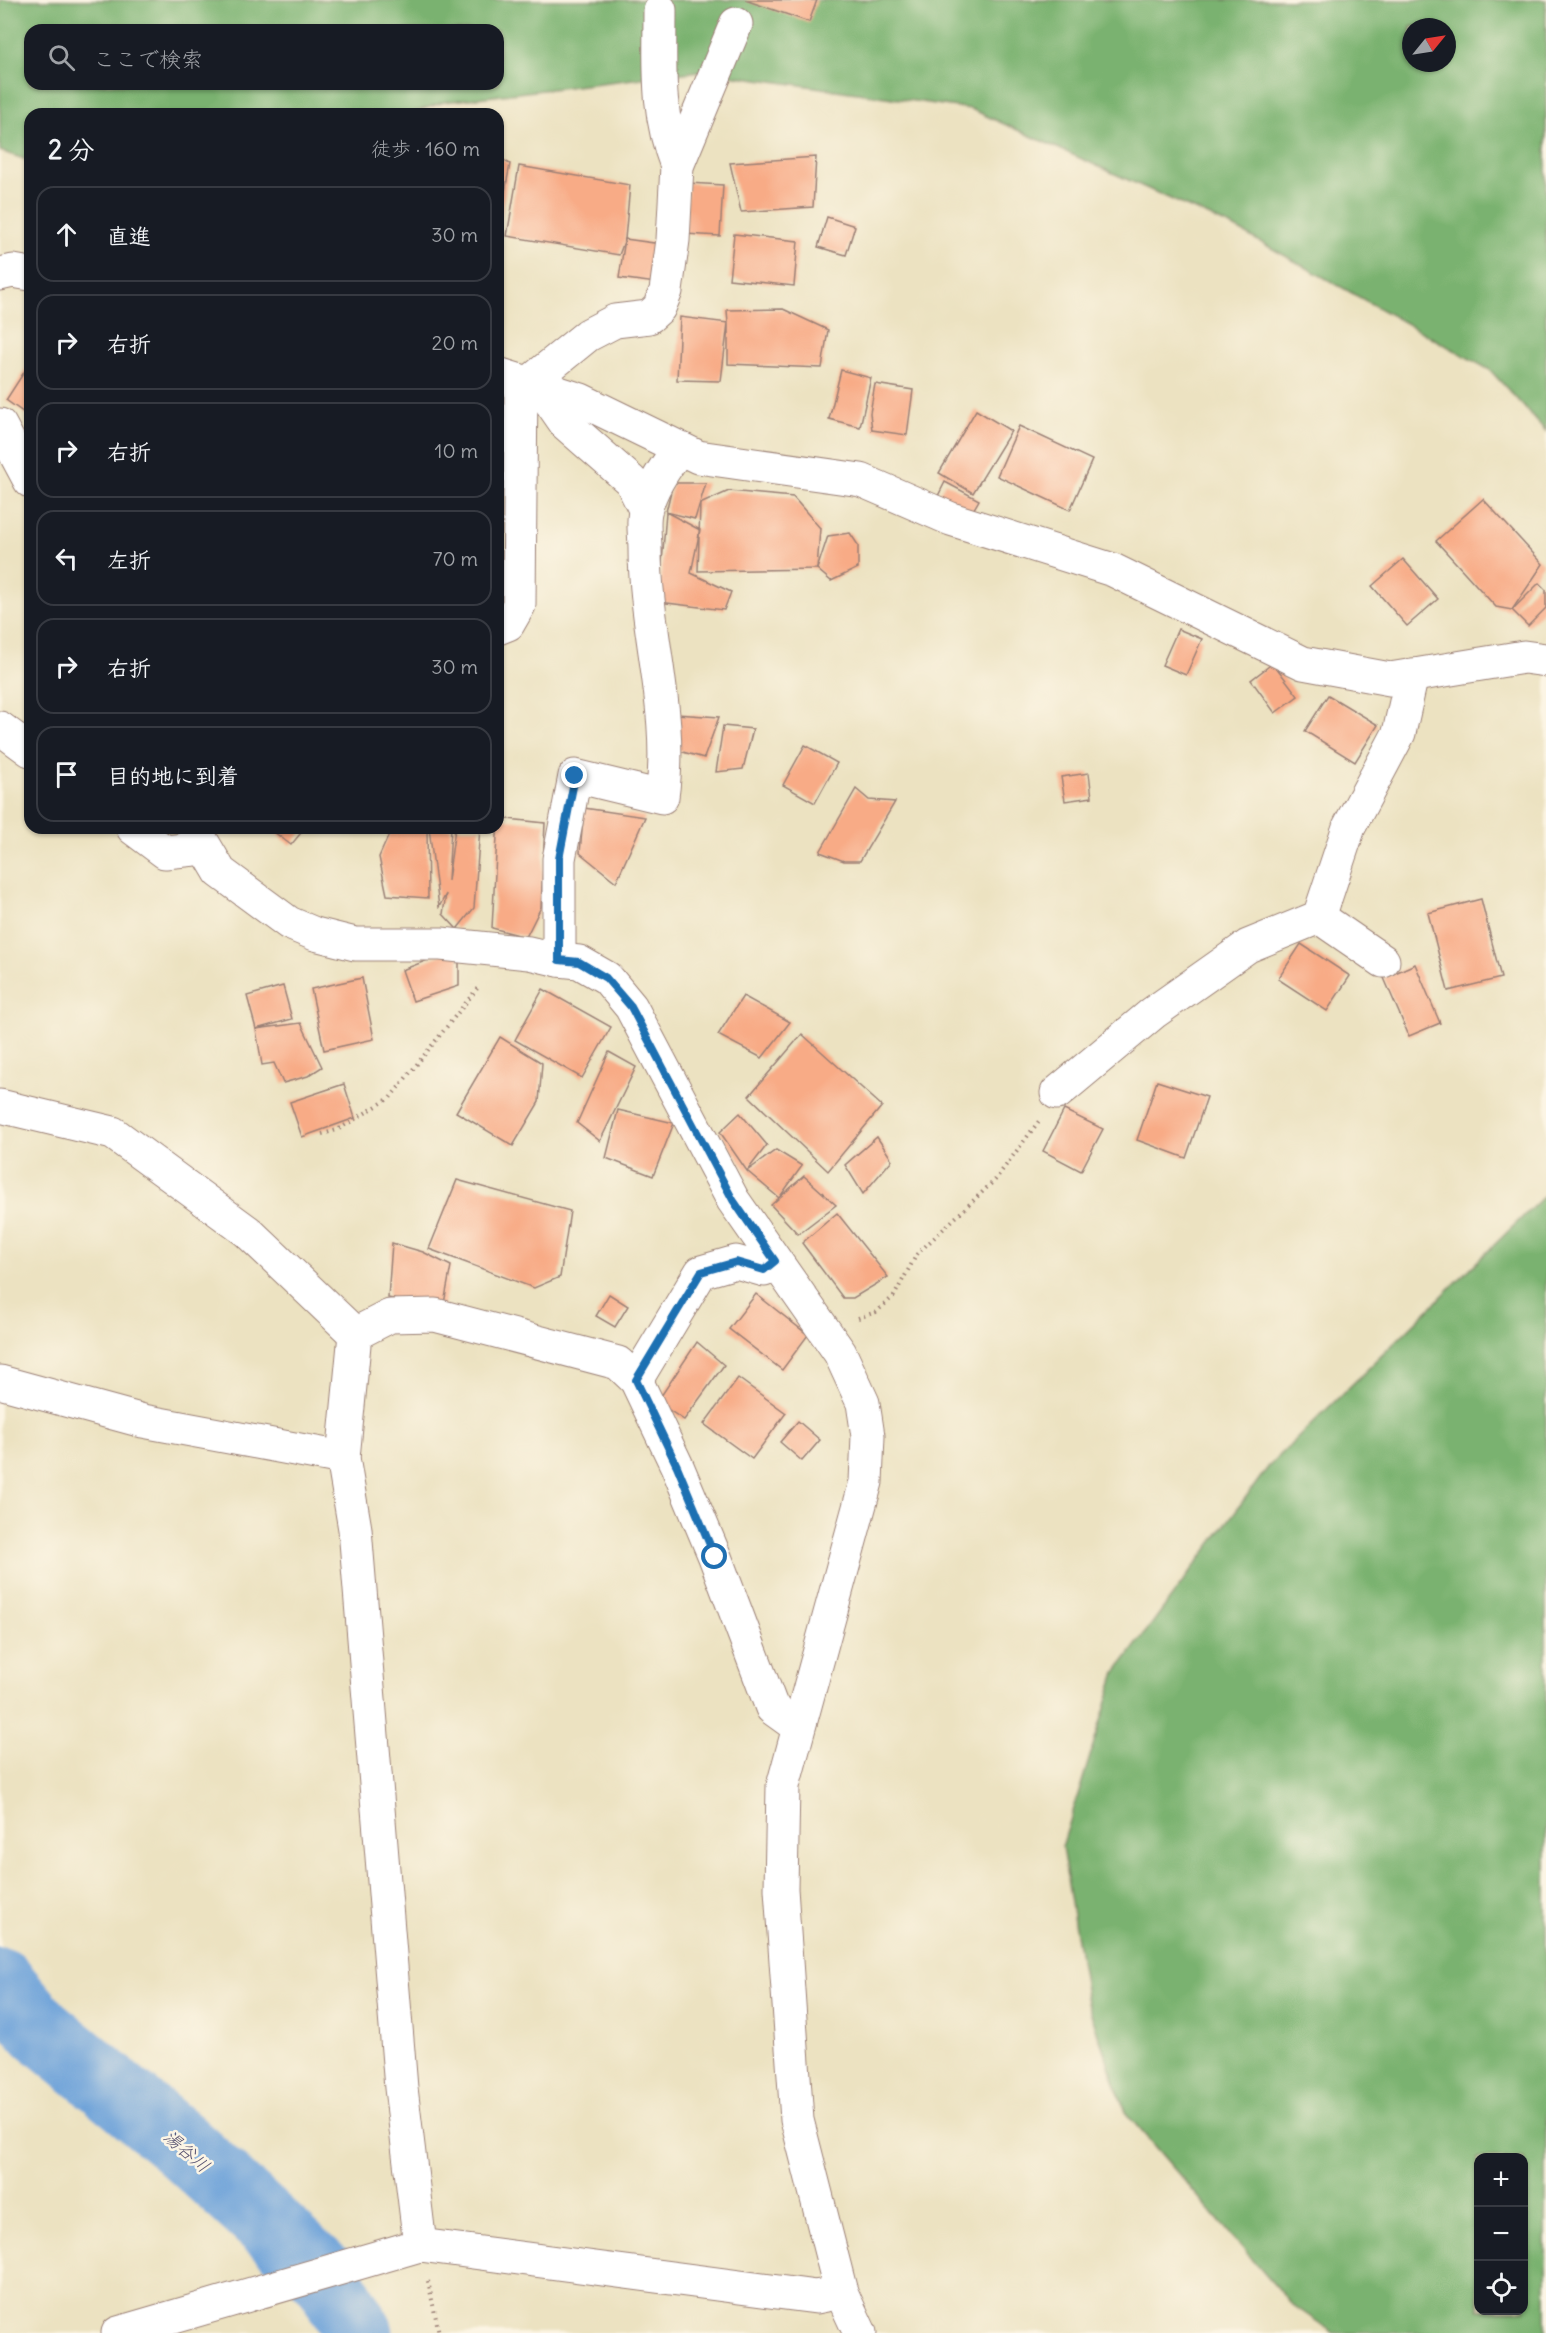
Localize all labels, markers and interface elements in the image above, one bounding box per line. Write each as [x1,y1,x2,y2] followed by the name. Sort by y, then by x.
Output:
[1402,18,1456,72] north arrow
[24,24,504,90] search box
[45,41,78,74] icon: search
[93,45,203,73] text: ここで検索
[48,133,94,166] text: 2 分
[371,136,480,161] text: 徒歩 · 160 m
[50,218,83,251] icon: ahead
[107,222,151,250] text: 直進
[431,222,478,247] text: 30 m
[50,326,83,359] icon: right
[107,330,151,358] text: 右折
[432,330,478,355] text: 20 m
[50,434,83,467] icon: right
[107,438,151,466] text: 右折
[435,438,478,463] text: 10 m
[50,542,83,575] icon: left
[107,546,151,574] text: 左折
[433,546,478,571] text: 70 m
[50,650,83,683] icon: right
[107,654,151,682] text: 右折
[431,654,478,679] text: 30 m
[50,758,83,791] icon: arrive
[107,762,239,790] text: 目的地に到着
[561,762,587,788] route end
[701,1543,727,1569] route start
[159,2125,215,2177] water label: 湯谷川
[1474,2153,1528,2315] map controls
[1474,2153,1528,2207] button: +
[1474,2207,1528,2261] button: −
[1474,2261,1528,2315] button: locate

